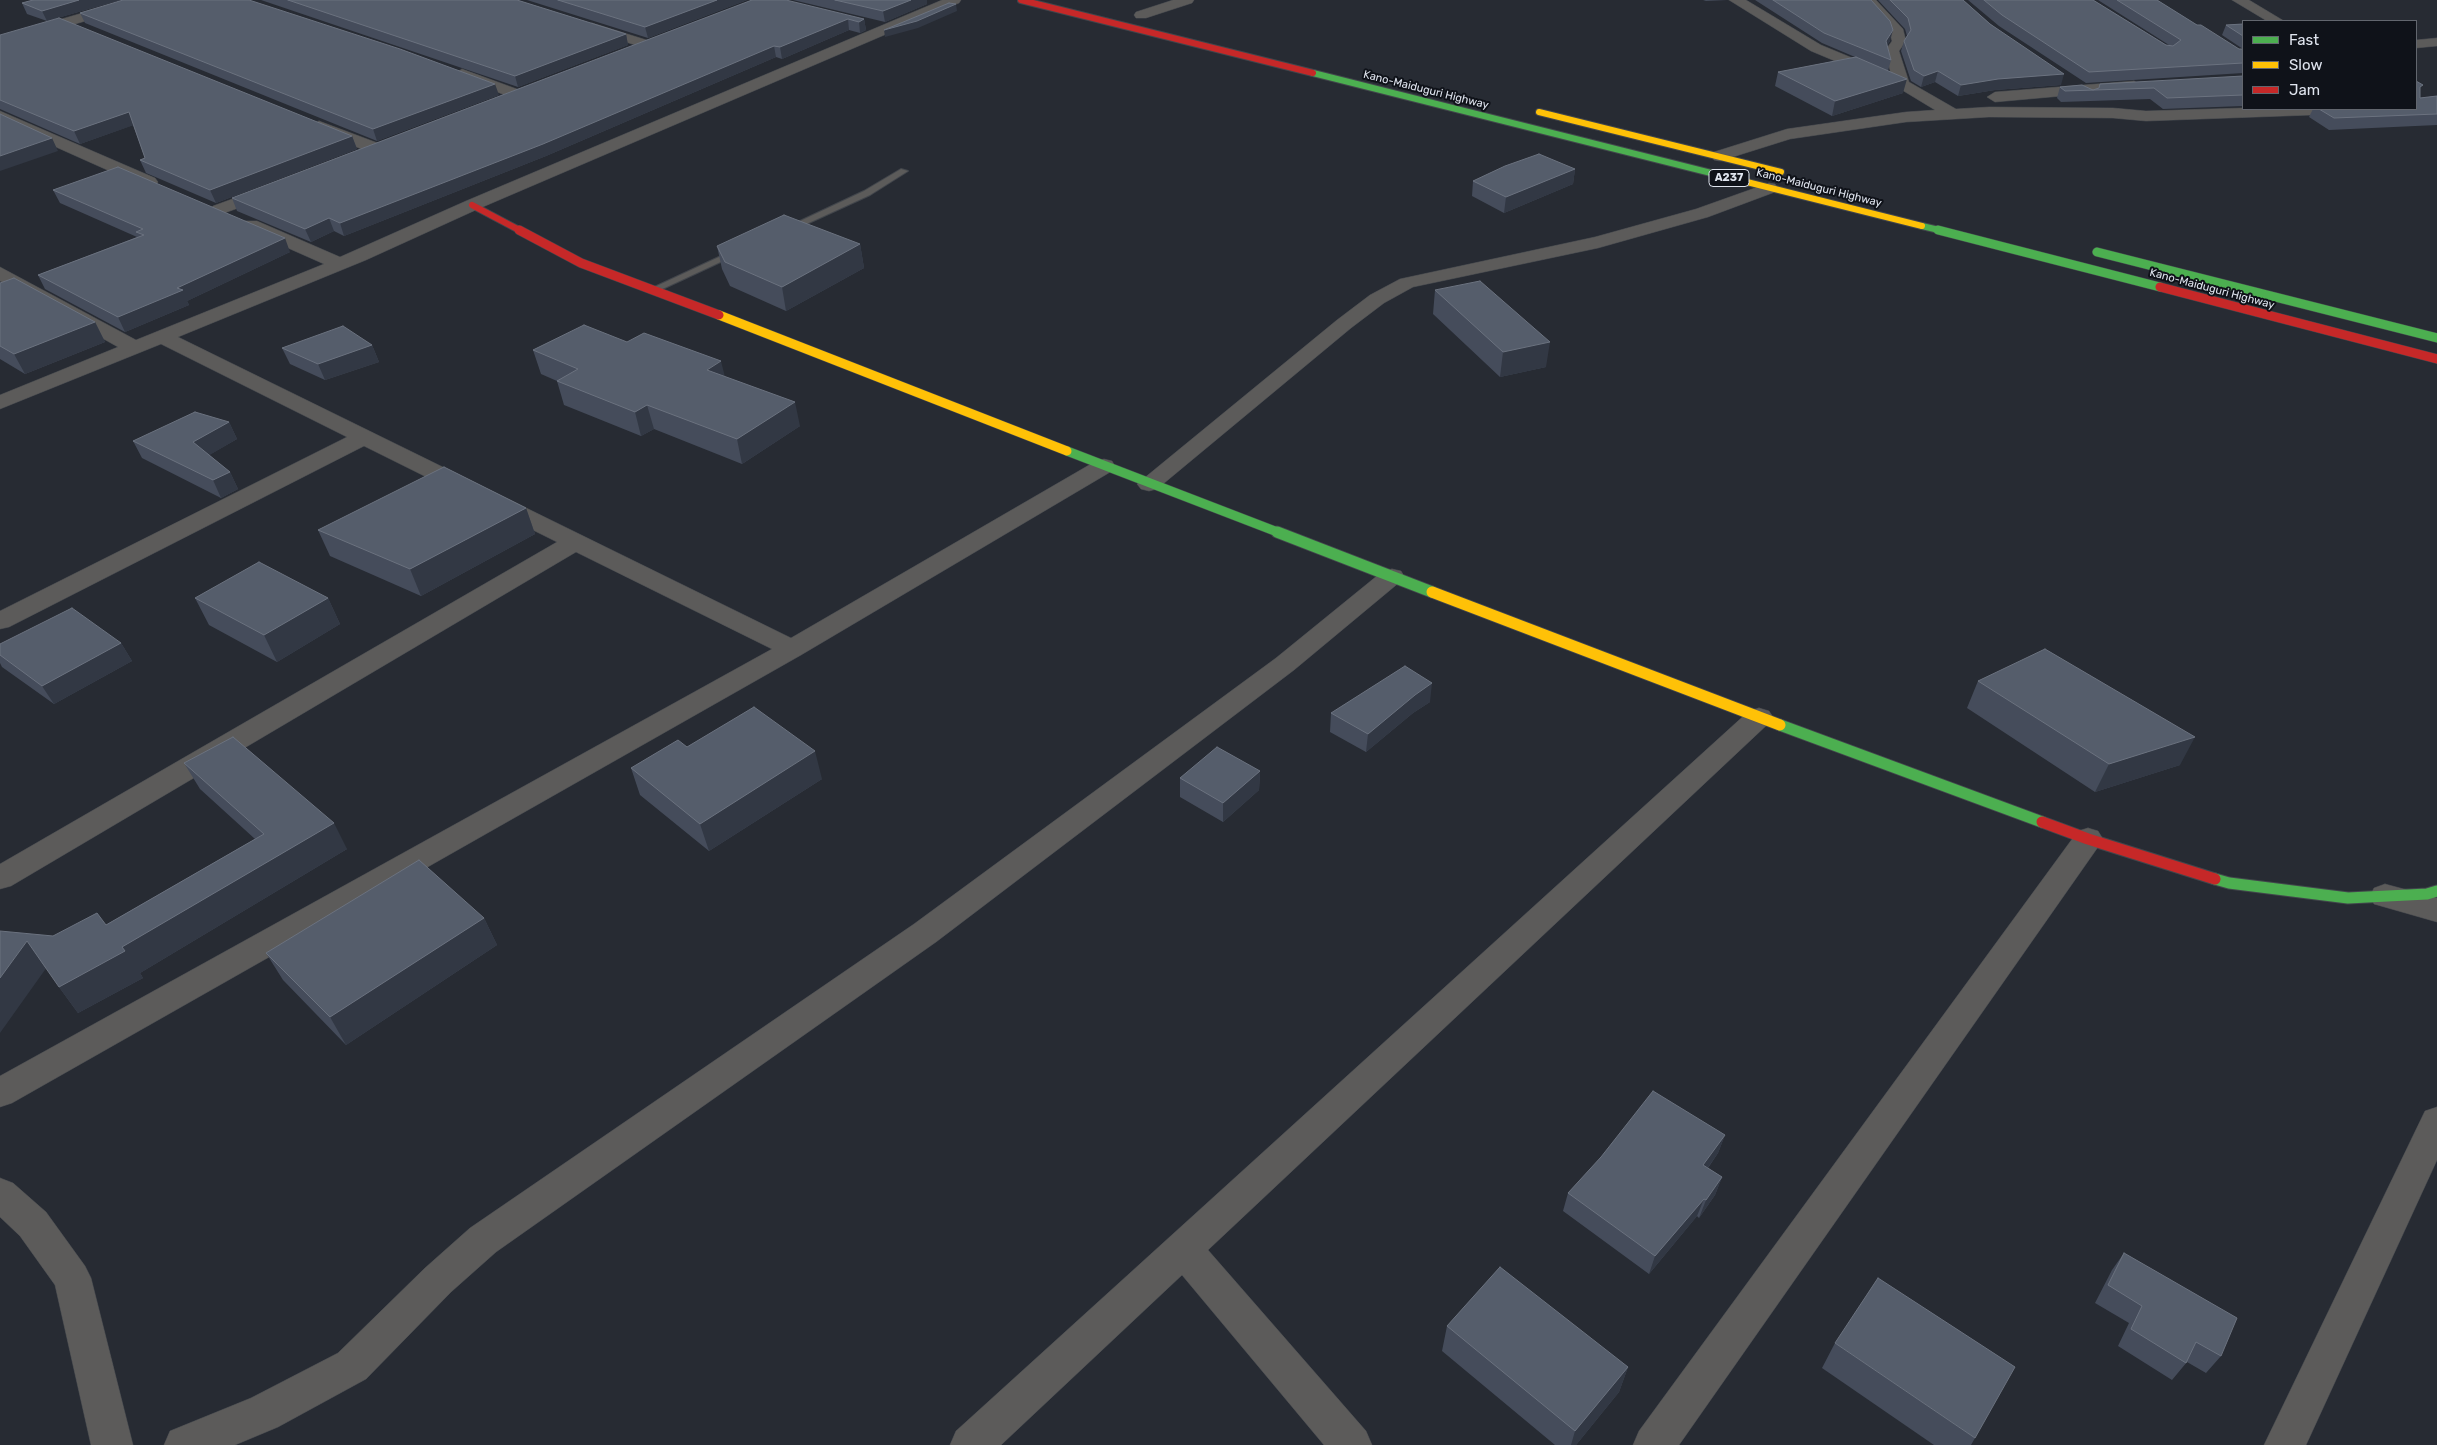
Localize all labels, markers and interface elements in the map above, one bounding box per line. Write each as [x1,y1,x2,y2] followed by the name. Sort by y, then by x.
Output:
[2242,20,2417,110] legend
[2289,31,2319,49] text: Fast
[2289,56,2322,74] text: Slow
[1362,68,1490,112] street label: Kano-Maiduguri Highway
[2289,81,2320,99] text: Jam
[1755,166,1883,210] street label: Kano-Maiduguri Highway
[1709,170,1749,187] road number: A237
[2148,266,2276,312] street label: Kano-Maiduguri Highway

